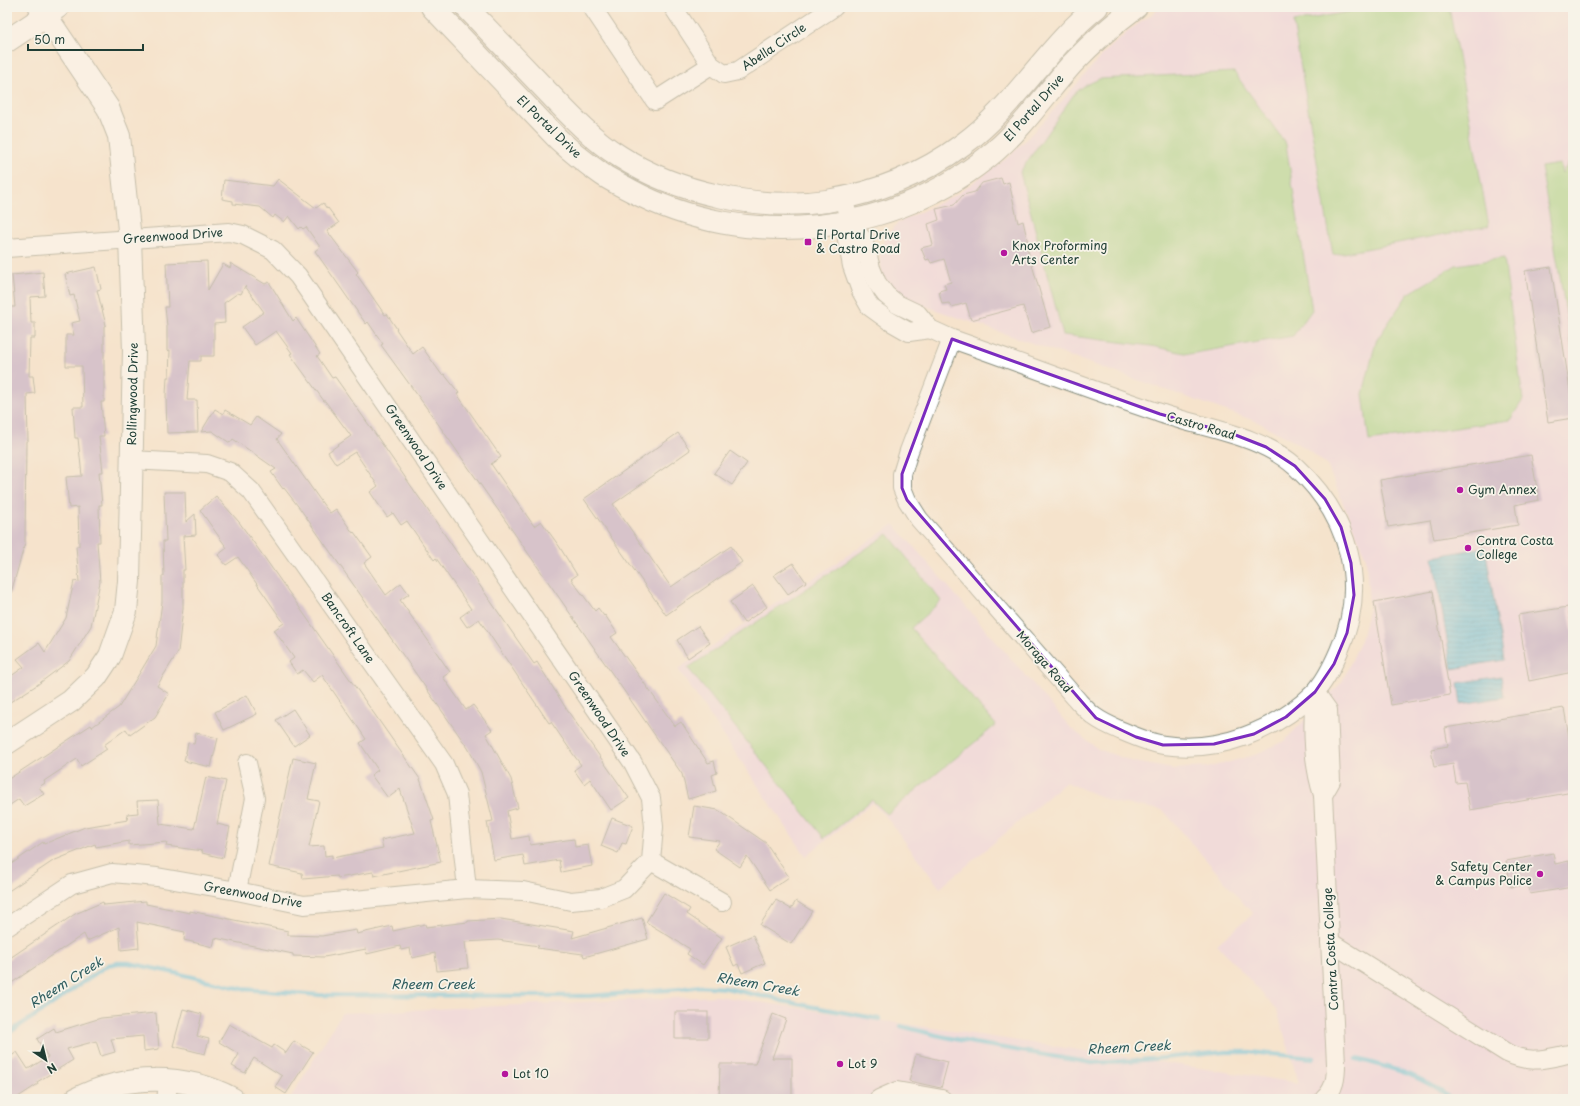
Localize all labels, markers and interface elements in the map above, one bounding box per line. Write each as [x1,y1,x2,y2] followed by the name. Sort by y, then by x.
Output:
[738,18,810,74] street label: Abella Circle
[28,26,143,52] scale bar
[34,30,65,48] text: 50 m
[999,70,1068,145] street label: El Portal Drive
[513,91,586,162] street label: El Portal Drive
[122,223,223,247] street label: Greenwood Drive
[816,225,900,257] place label: El Portal Drive & Castro Road
[1012,236,1108,268] place label: Knox Proforming Arts Center
[803,237,813,247] marker: El Portal Drive & Castro Road
[999,248,1009,258] marker: Knox Proforming Arts Center
[122,342,142,446] street label: Rollingwood Drive
[381,400,452,493] street label: Greenwood Drive
[1165,407,1238,443] street label: Castro Road
[1468,480,1536,498] place label: Gym Annex
[1455,485,1465,495] marker: Gym Annex
[1476,531,1554,563] place label: Contra Costa College
[1463,543,1473,553] marker: Contra Costa College
[318,588,380,667] street label: Bancroft Lane
[1013,626,1077,696] street label: Moraga Road
[564,667,635,760] street label: Greenwood Drive
[1435,857,1532,889] place label: Safety Center & Campus Police
[1535,869,1545,879] marker: Safety Center & Campus Police
[202,876,304,912] street label: Greenwood Drive
[1318,887,1342,1011] street label: Contra Costa College
[25,951,107,1012] water label: Rheem Creek
[715,967,802,1000] water label: Rheem Creek
[391,974,476,993] water label: Rheem Creek
[1087,1035,1172,1058] water label: Rheem Creek
[26,1040,66,1080] north arrow
[848,1054,877,1072] place label: Lot 9
[43,1059,60,1078] text: N
[835,1059,845,1069] marker: Lot 9
[513,1064,549,1082] place label: Lot 10
[500,1069,510,1079] marker: Lot 10

